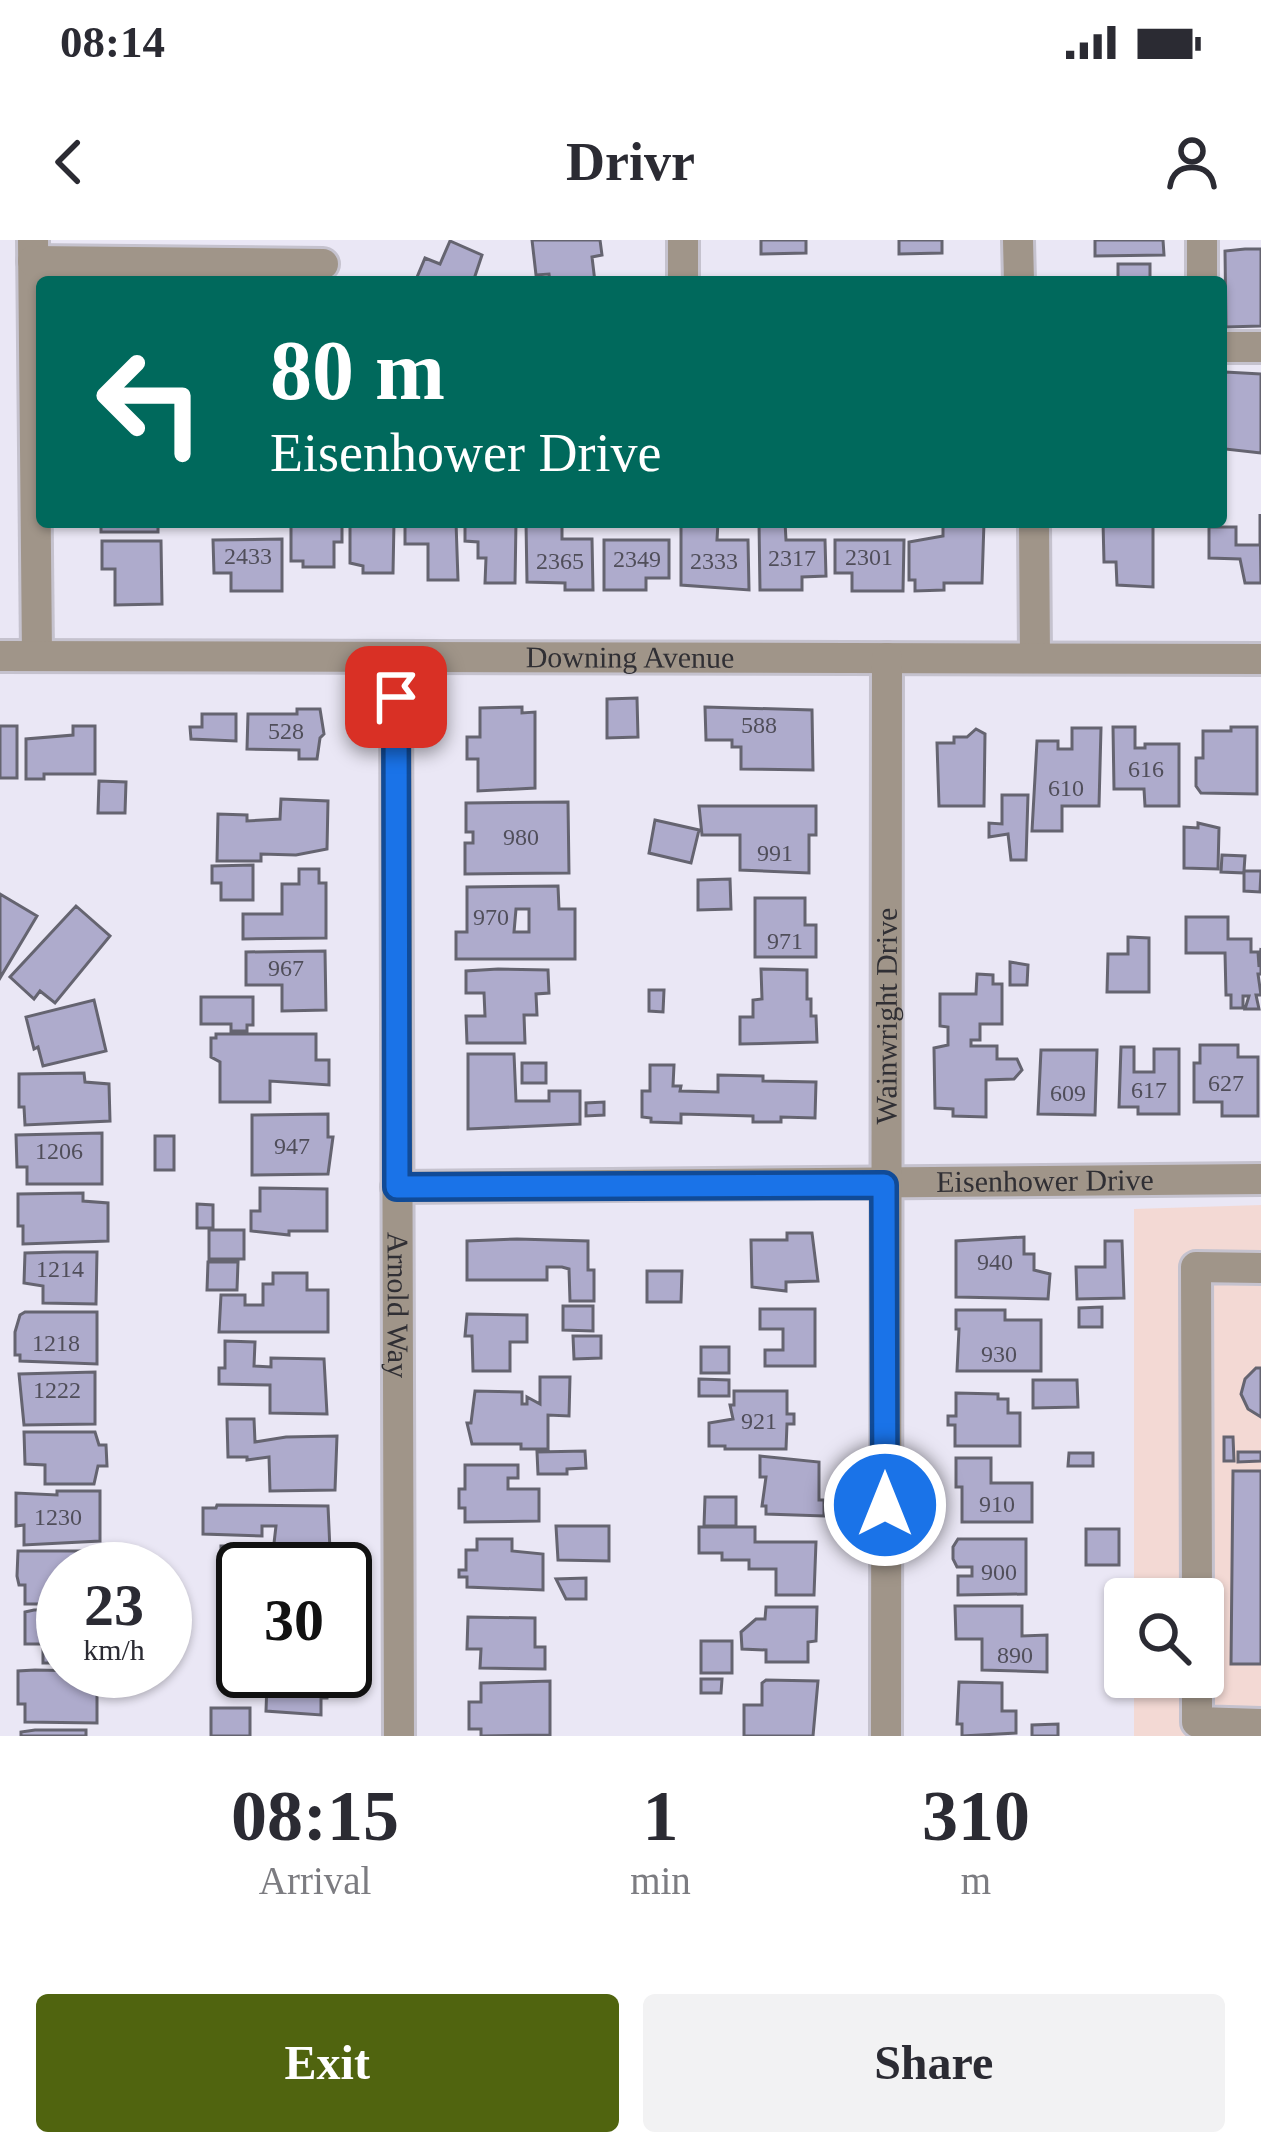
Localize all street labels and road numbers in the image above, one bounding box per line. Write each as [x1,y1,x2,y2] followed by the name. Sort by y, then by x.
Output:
[526,640,734,674] street label: Downing Avenue
[870,908,903,1124] street label: Wainwright Drive
[936,1163,1154,1198] street label: Eisenhower Drive
[382,1232,415,1378] street label: Arnold Way

